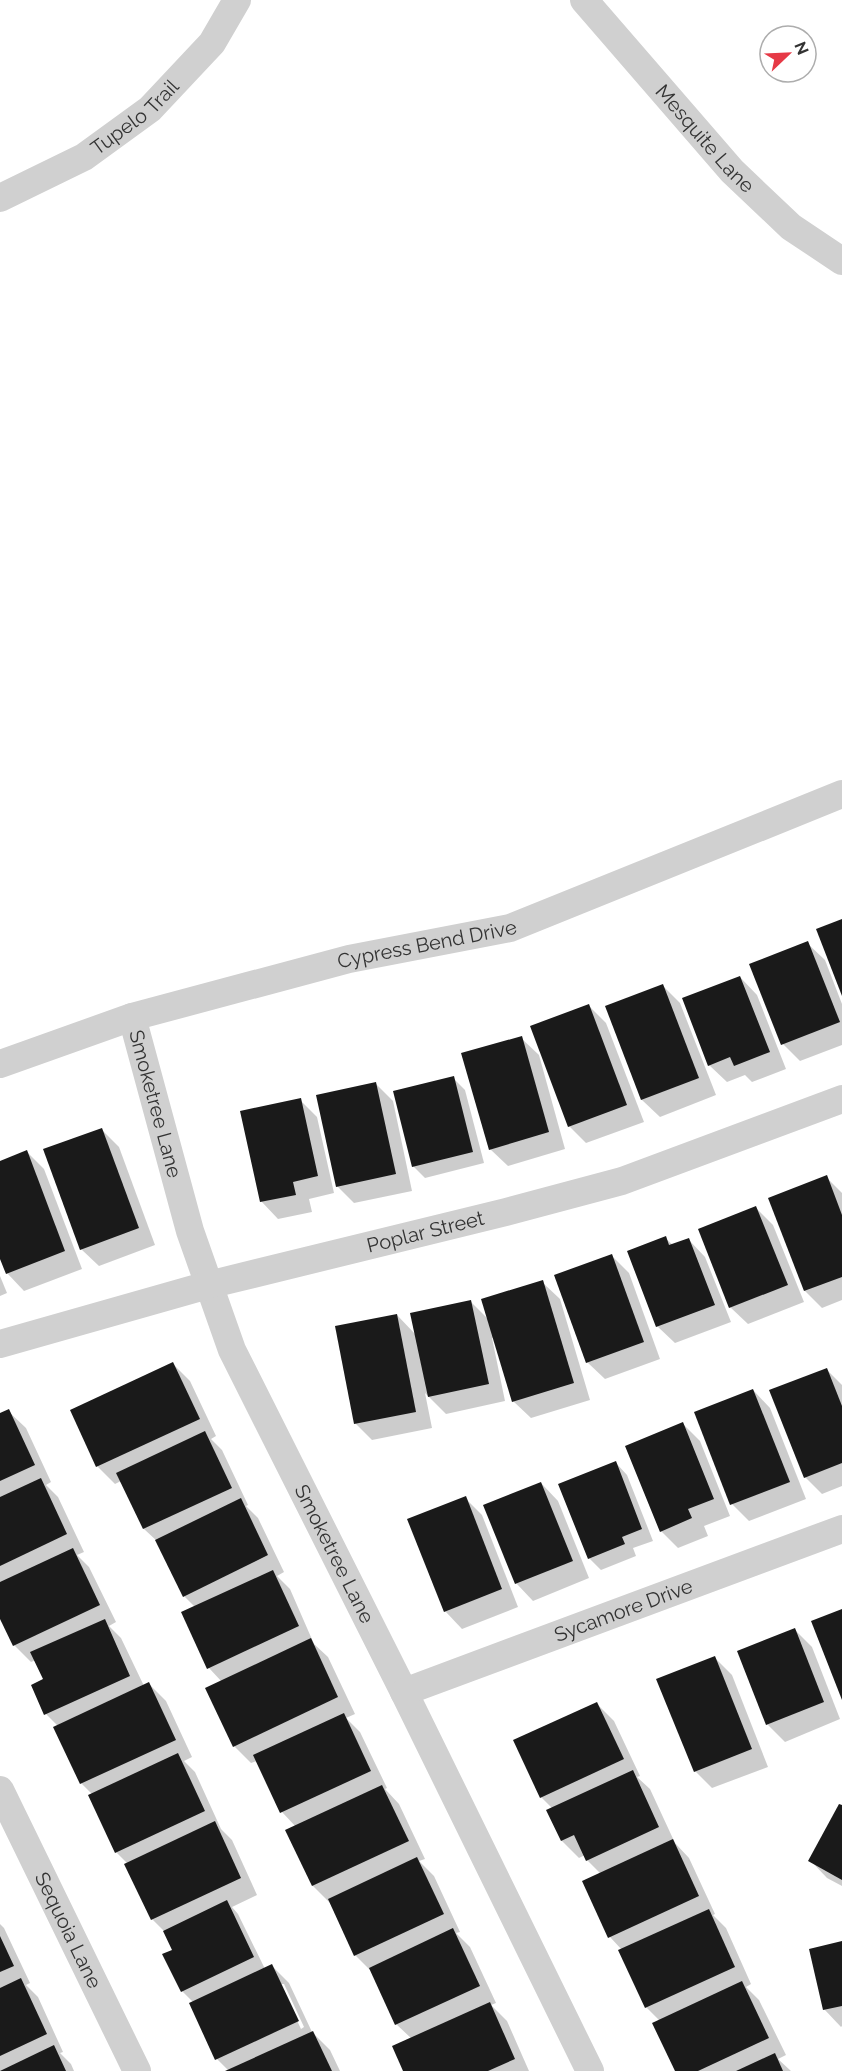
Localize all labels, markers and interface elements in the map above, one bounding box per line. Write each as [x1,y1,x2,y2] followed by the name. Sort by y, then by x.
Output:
[758,24,818,84] north arrow
[790,39,812,58] text: N
[86,74,184,160] street label: Tupelo Trail
[651,80,759,198] street label: Mesquite Lane
[335,914,521,974] street label: Cypress Bend Drive
[124,1027,187,1181] street label: Smoketree Lane
[364,1206,487,1258] street label: Poplar Street
[290,1480,379,1627] street label: Smoketree Lane
[551,1574,696,1647] street label: Sycamore Drive
[30,1868,107,1993] street label: Sequoia Lane

